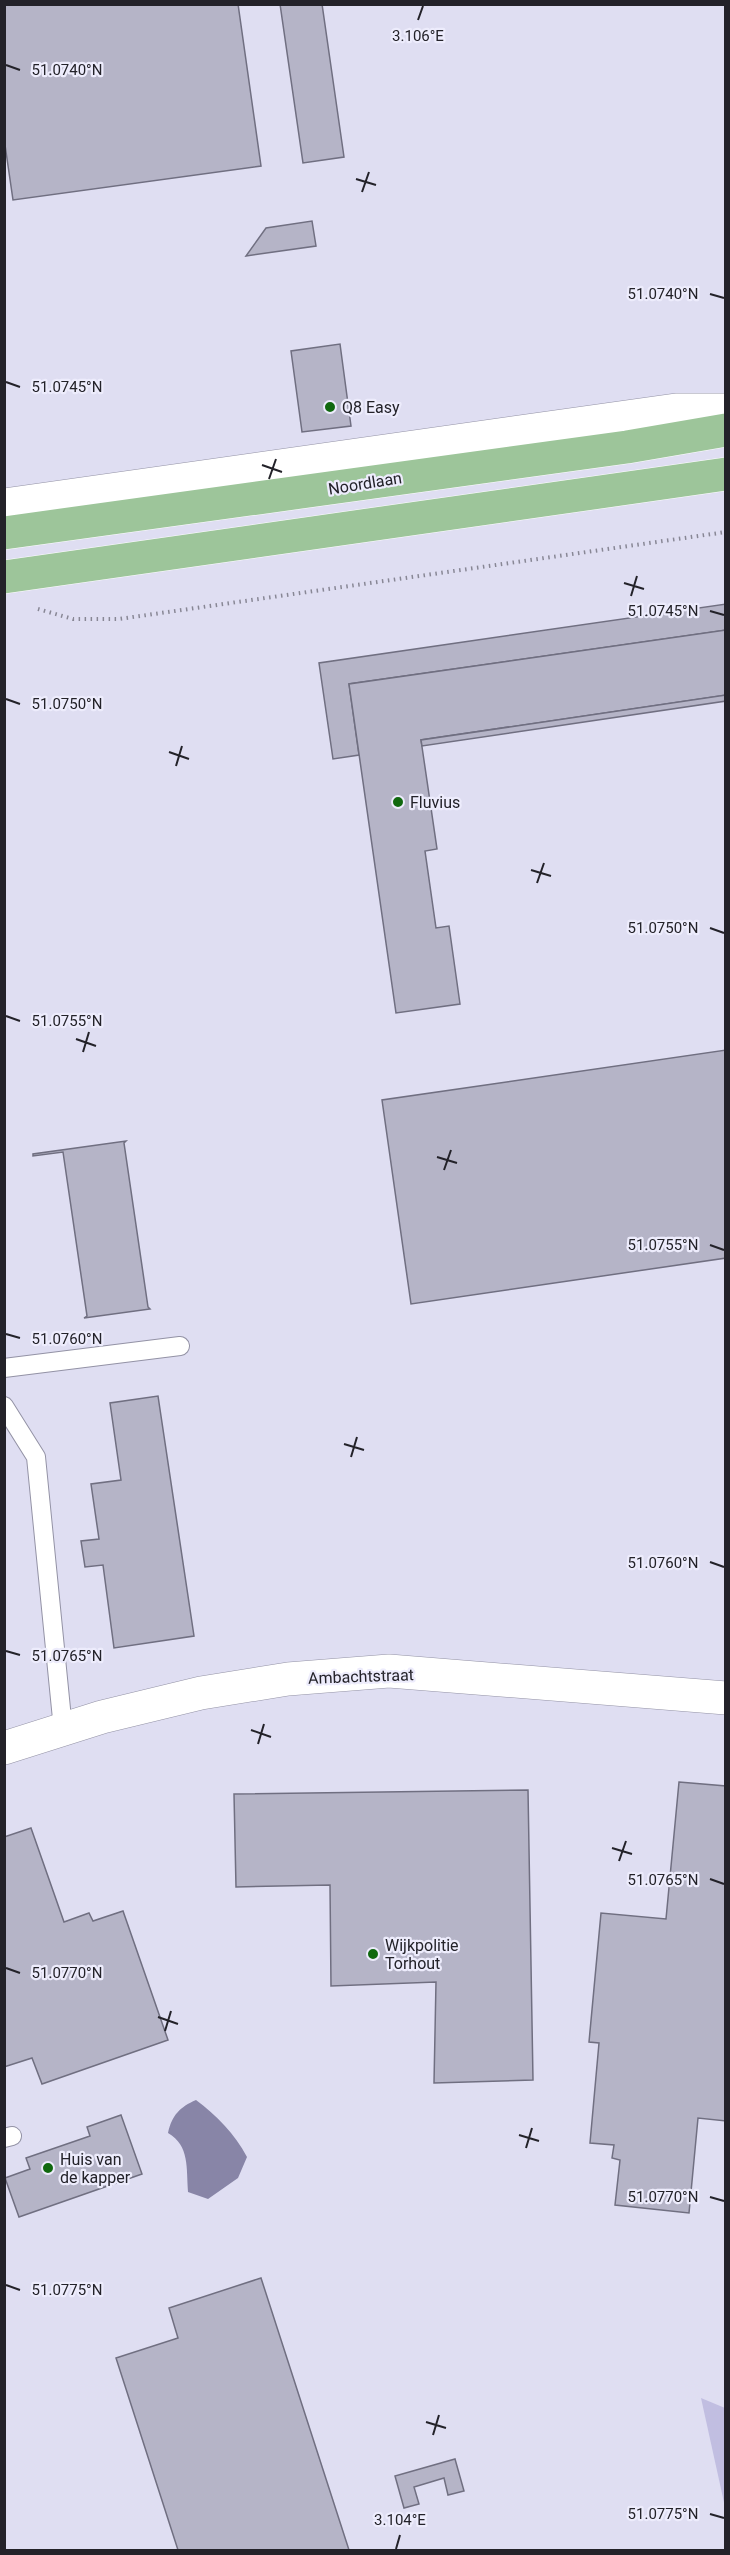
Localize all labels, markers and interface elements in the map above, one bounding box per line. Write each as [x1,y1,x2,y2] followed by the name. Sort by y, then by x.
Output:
[392,27,444,45] text: 3.106°E
[32,61,102,79] text: 51.0740°N
[628,285,698,303] text: 51.0740°N
[32,378,102,396] text: 51.0745°N
[342,398,400,417] place label: Q8 Easy
[323,400,337,414] marker: Q8 Easy
[327,468,403,499] street label: Noordlaan
[628,602,698,620] text: 51.0745°N
[32,695,102,713] text: 51.0750°N
[410,793,460,812] place label: Fluvius
[391,795,405,809] marker: Fluvius
[628,919,698,937] text: 51.0750°N
[32,1012,102,1030] text: 51.0755°N
[628,1236,698,1254] text: 51.0755°N
[32,1330,102,1348] text: 51.0760°N
[628,1554,698,1572] text: 51.0760°N
[32,1647,102,1665] text: 51.0765°N
[308,1665,414,1688] street label: Ambachtstraat
[628,1871,698,1889] text: 51.0765°N
[385,1936,459,1973] place label: Wijkpolitie Torhout
[366,1947,380,1961] marker: Wijkpolitie Torhout
[32,1964,102,1982] text: 51.0770°N
[60,2150,131,2187] place label: Huis van de kapper
[41,2161,55,2175] marker: Huis van de kapper
[628,2188,698,2206] text: 51.0770°N
[32,2281,102,2299] text: 51.0775°N
[628,2505,698,2523] text: 51.0775°N
[374,2511,426,2529] text: 3.104°E

